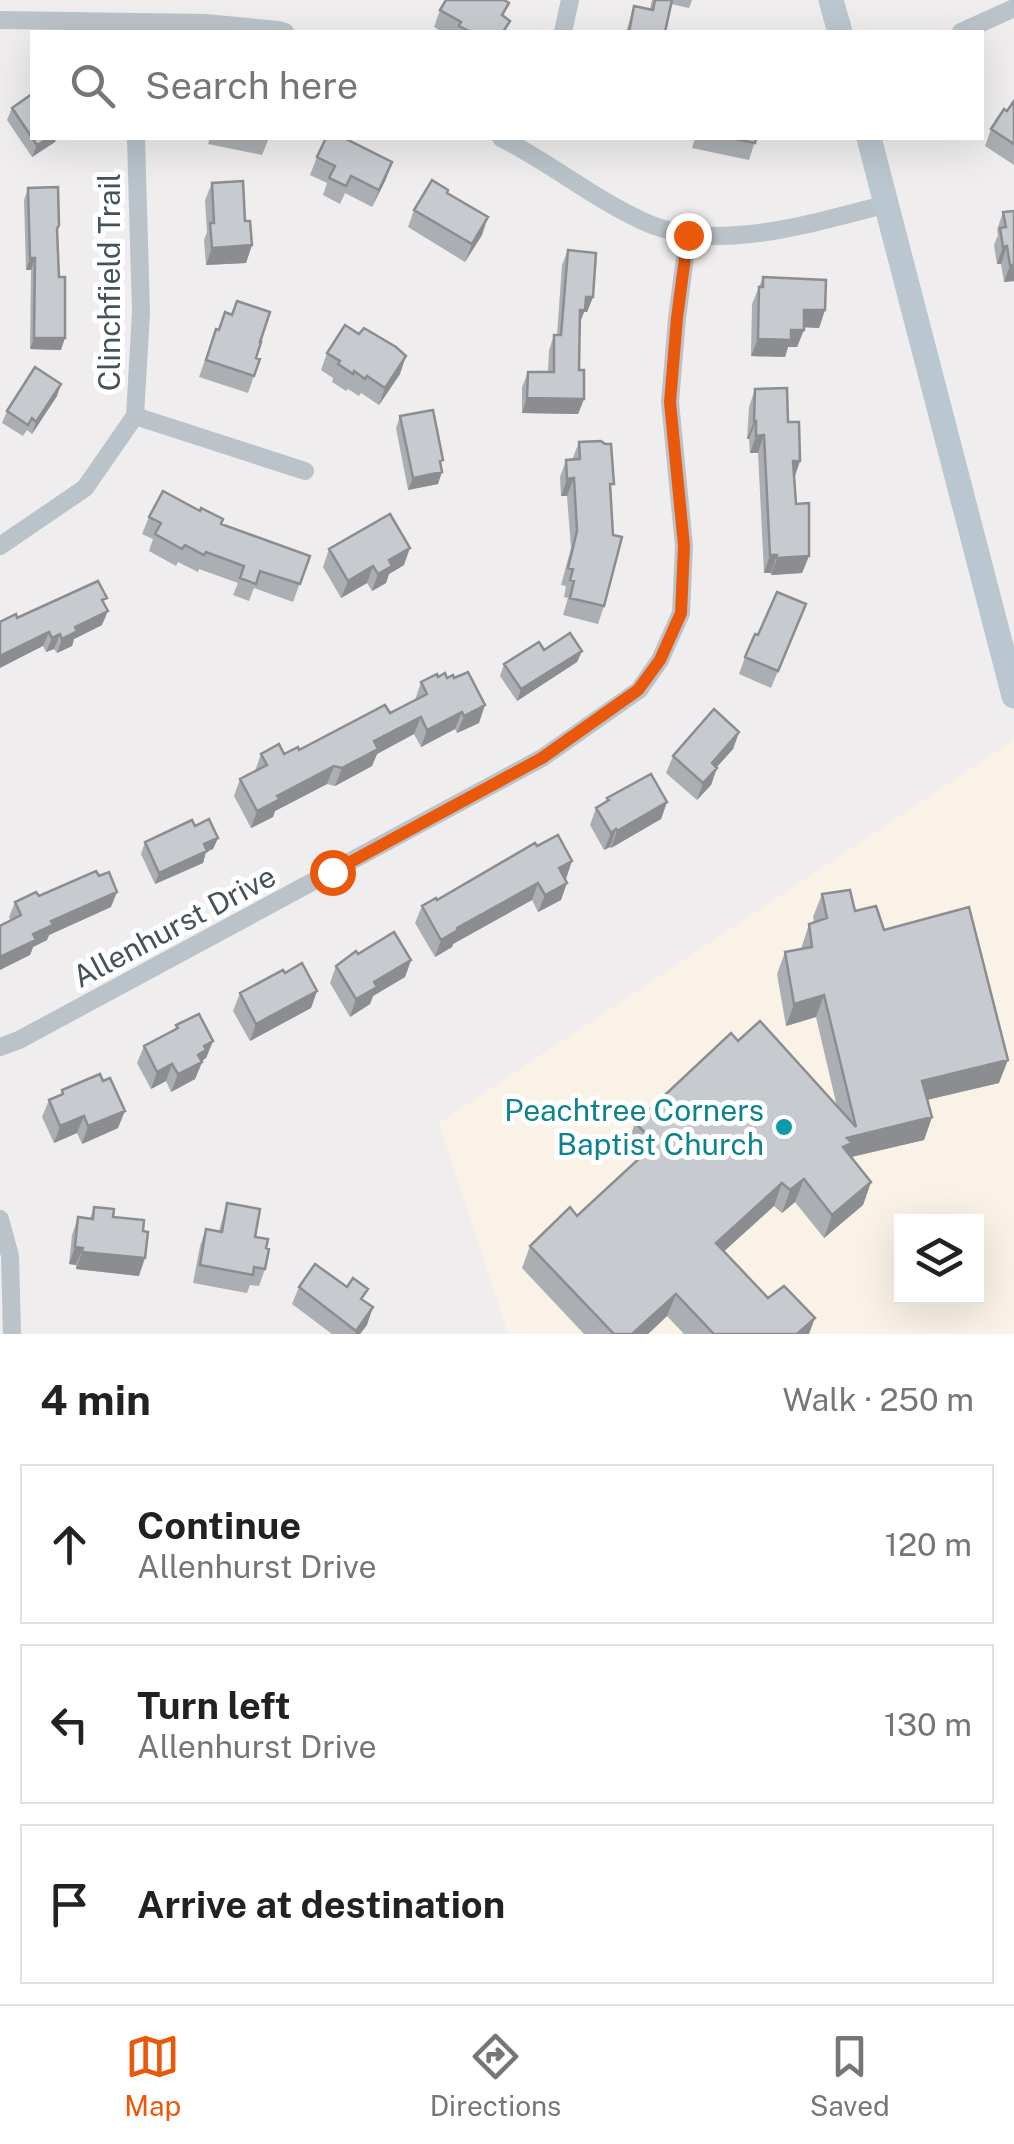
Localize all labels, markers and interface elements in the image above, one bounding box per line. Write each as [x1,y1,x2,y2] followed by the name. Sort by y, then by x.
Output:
[30,30,984,140] search box
[65,58,120,113] icon: search
[145,63,358,108] text: Search here
[91,173,127,391] street label: Clinchfield Trail
[666,213,712,259] route end
[310,850,356,896] route start
[66,857,282,995] street label: Allenhurst Drive
[504,1092,764,1162] place label: Peachtree Corners Baptist Church
[773,1116,795,1138] marker: Peachtree Corners Baptist Church
[894,1214,984,1304] map controls
[894,1214,984,1304] button: layers
[40,1375,151,1424] text: 4 min
[782,1381,974,1418] text: Walk · 250 m
[137,1503,301,1548] text: Continue
[42,1517,97,1572] icon: ahead
[885,1526,972,1563] text: 120 m
[137,1548,377,1585] text: Allenhurst Drive
[137,1683,291,1728] text: Turn left
[42,1697,97,1752] icon: left
[884,1706,972,1743] text: 130 m
[137,1728,377,1765] text: Allenhurst Drive
[42,1877,97,1932] icon: arrive
[137,1882,505,1927] text: Arrive at destination
[124,2029,181,2122] tab: Map
[430,2029,561,2122] tab: Directions
[810,2029,890,2122] tab: Saved

